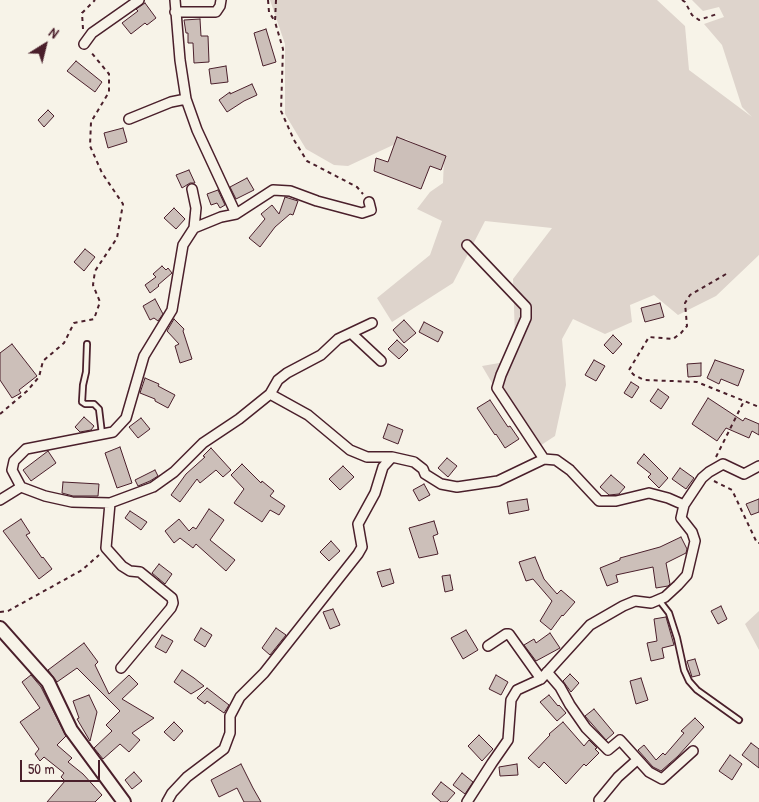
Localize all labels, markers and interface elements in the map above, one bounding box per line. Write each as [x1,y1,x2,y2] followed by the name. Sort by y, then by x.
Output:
[20,20,70,70] north arrow
[46,23,63,42] text: N
[22,750,102,782] scale bar
[28,758,55,779] text: 50 m

